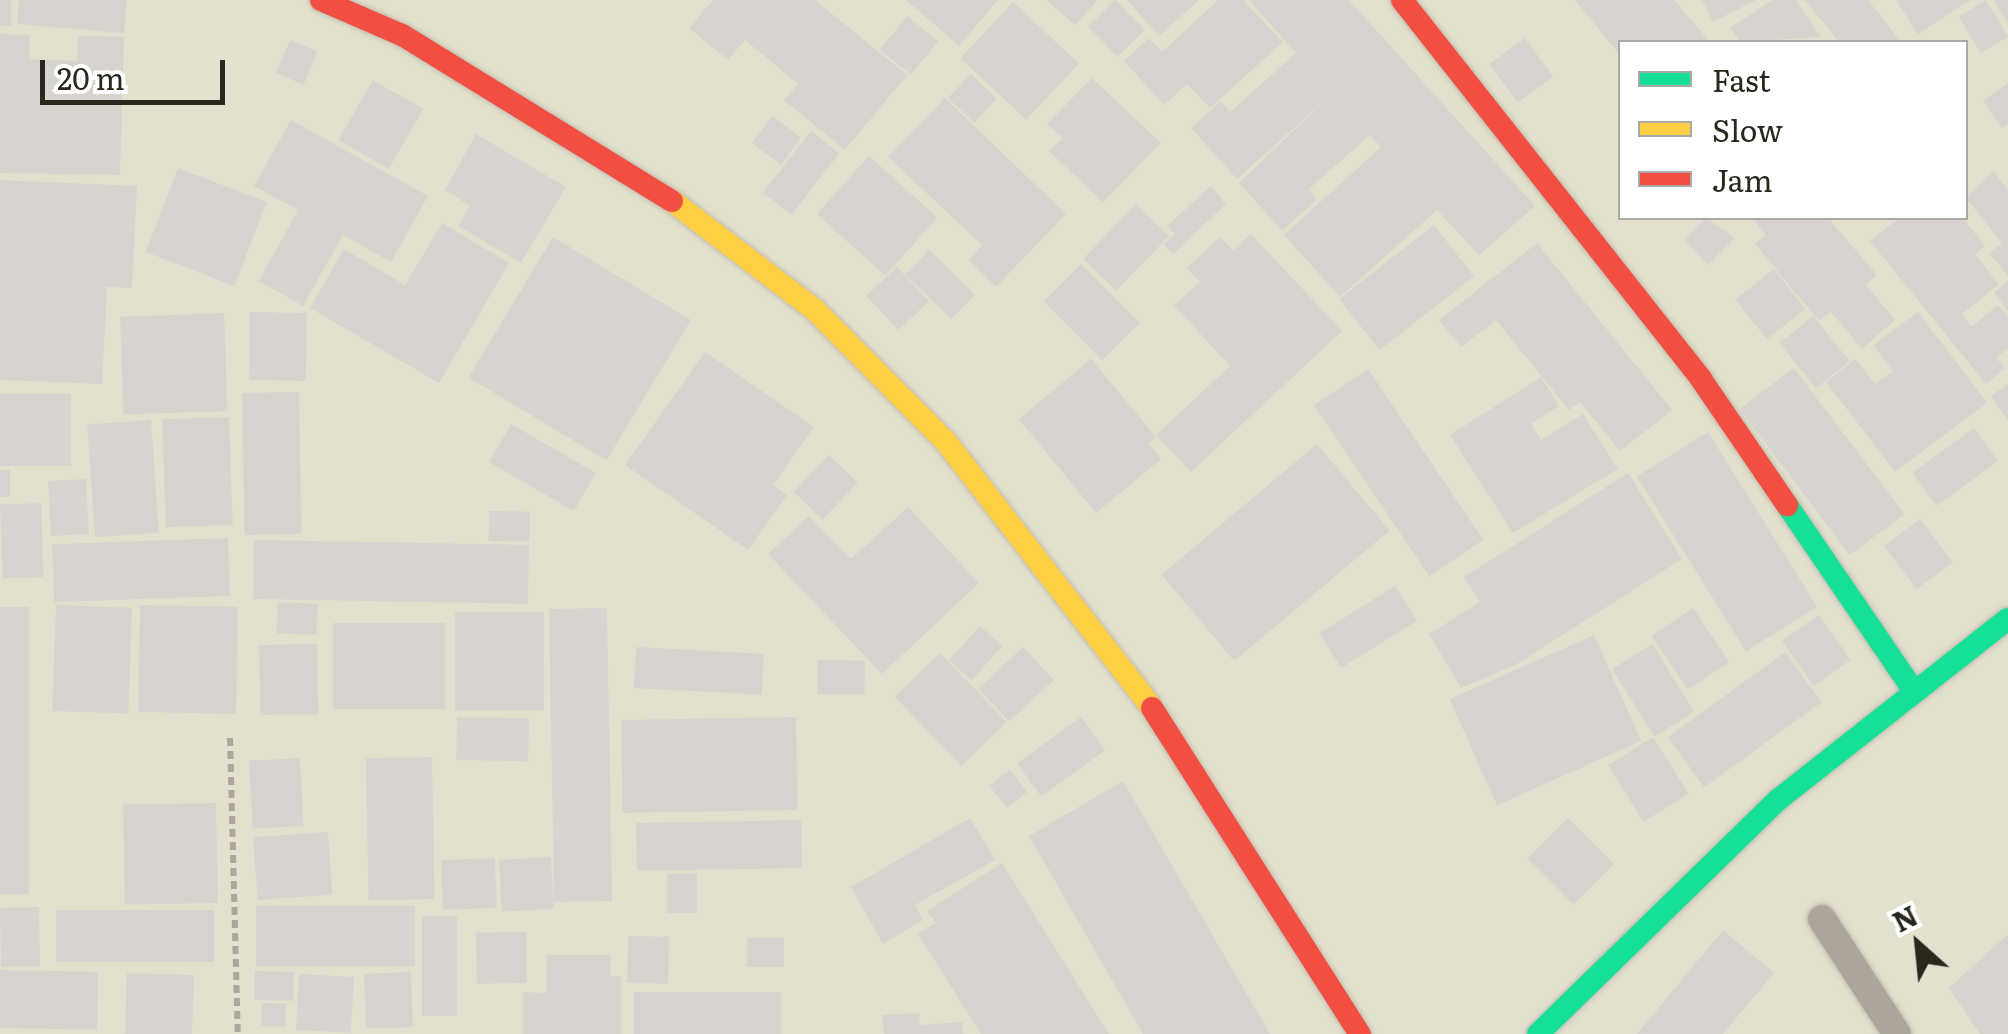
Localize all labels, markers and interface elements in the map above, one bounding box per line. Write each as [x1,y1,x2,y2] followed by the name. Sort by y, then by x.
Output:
[45,40,230,102] scale bar
[1618,40,1968,220] legend
[57,55,125,99] text: 20 m
[1712,57,1771,101] text: Fast
[1712,107,1783,151] text: Slow
[1712,157,1772,201] text: Jam
[1884,893,1924,941] text: N
[1868,894,1968,994] north arrow

